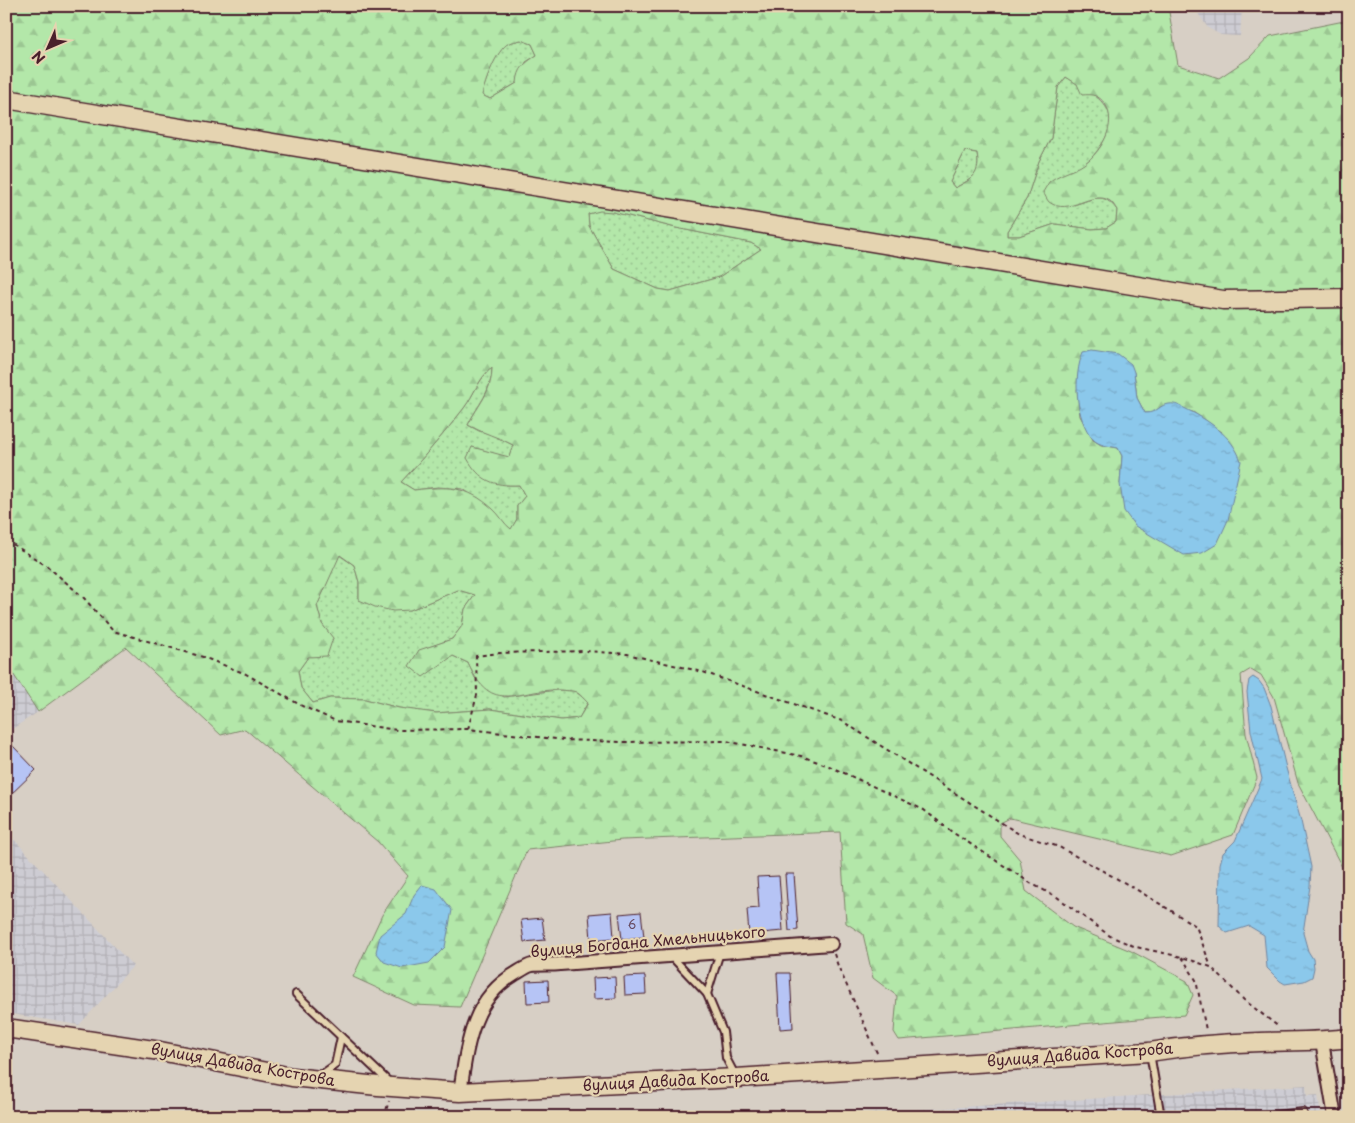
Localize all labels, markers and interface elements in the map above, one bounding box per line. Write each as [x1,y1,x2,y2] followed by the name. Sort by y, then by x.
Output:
[22,22,72,72] north arrow
[27,46,50,69] text: N
[628,915,636,933] house number: 6
[529,919,766,962] street label: вулиця Богдана Хмельницького
[986,1035,1174,1071] street label: вулиця Давида Кострова
[149,1036,338,1091] street label: вулиця Давида Кострова
[582,1063,770,1096] street label: вулиця Давида Кострова

